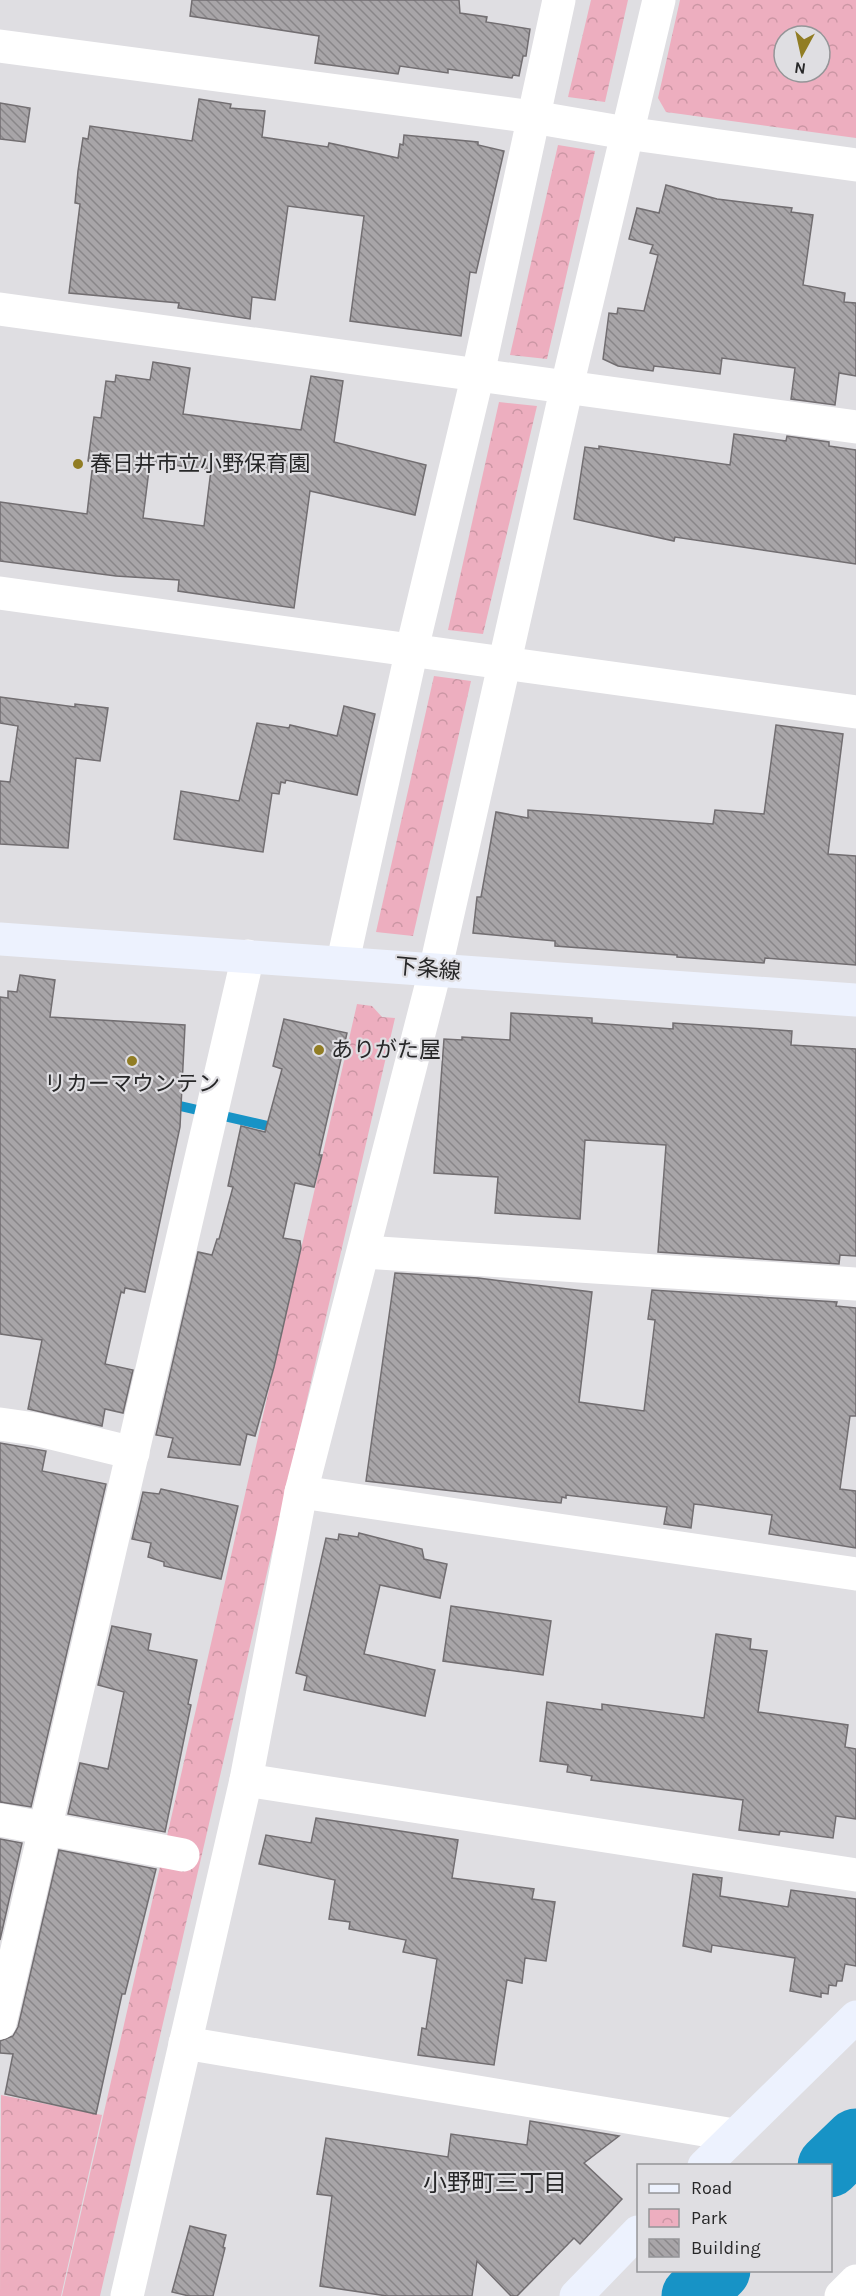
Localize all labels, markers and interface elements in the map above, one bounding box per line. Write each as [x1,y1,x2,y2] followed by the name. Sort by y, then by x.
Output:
[772,24,832,84] north arrow
[793,58,807,79] text: N
[90,451,310,477] place label: 春日井市立小野保育園
[71,457,85,471] marker: 春日井市立小野保育園
[394,953,462,985] street label: 下条線
[331,1037,441,1063] place label: ありがた屋
[312,1043,326,1057] marker: ありがた屋
[125,1054,139,1068] marker: リカーマウンテン
[44,1071,220,1097] place label: リカーマウンテン
[637,2164,832,2272] legend
[423,2169,567,2197] district label: 小野町三丁目
[691,2177,732,2199] text: Road
[691,2207,728,2229] text: Park
[691,2237,761,2259] text: Building

